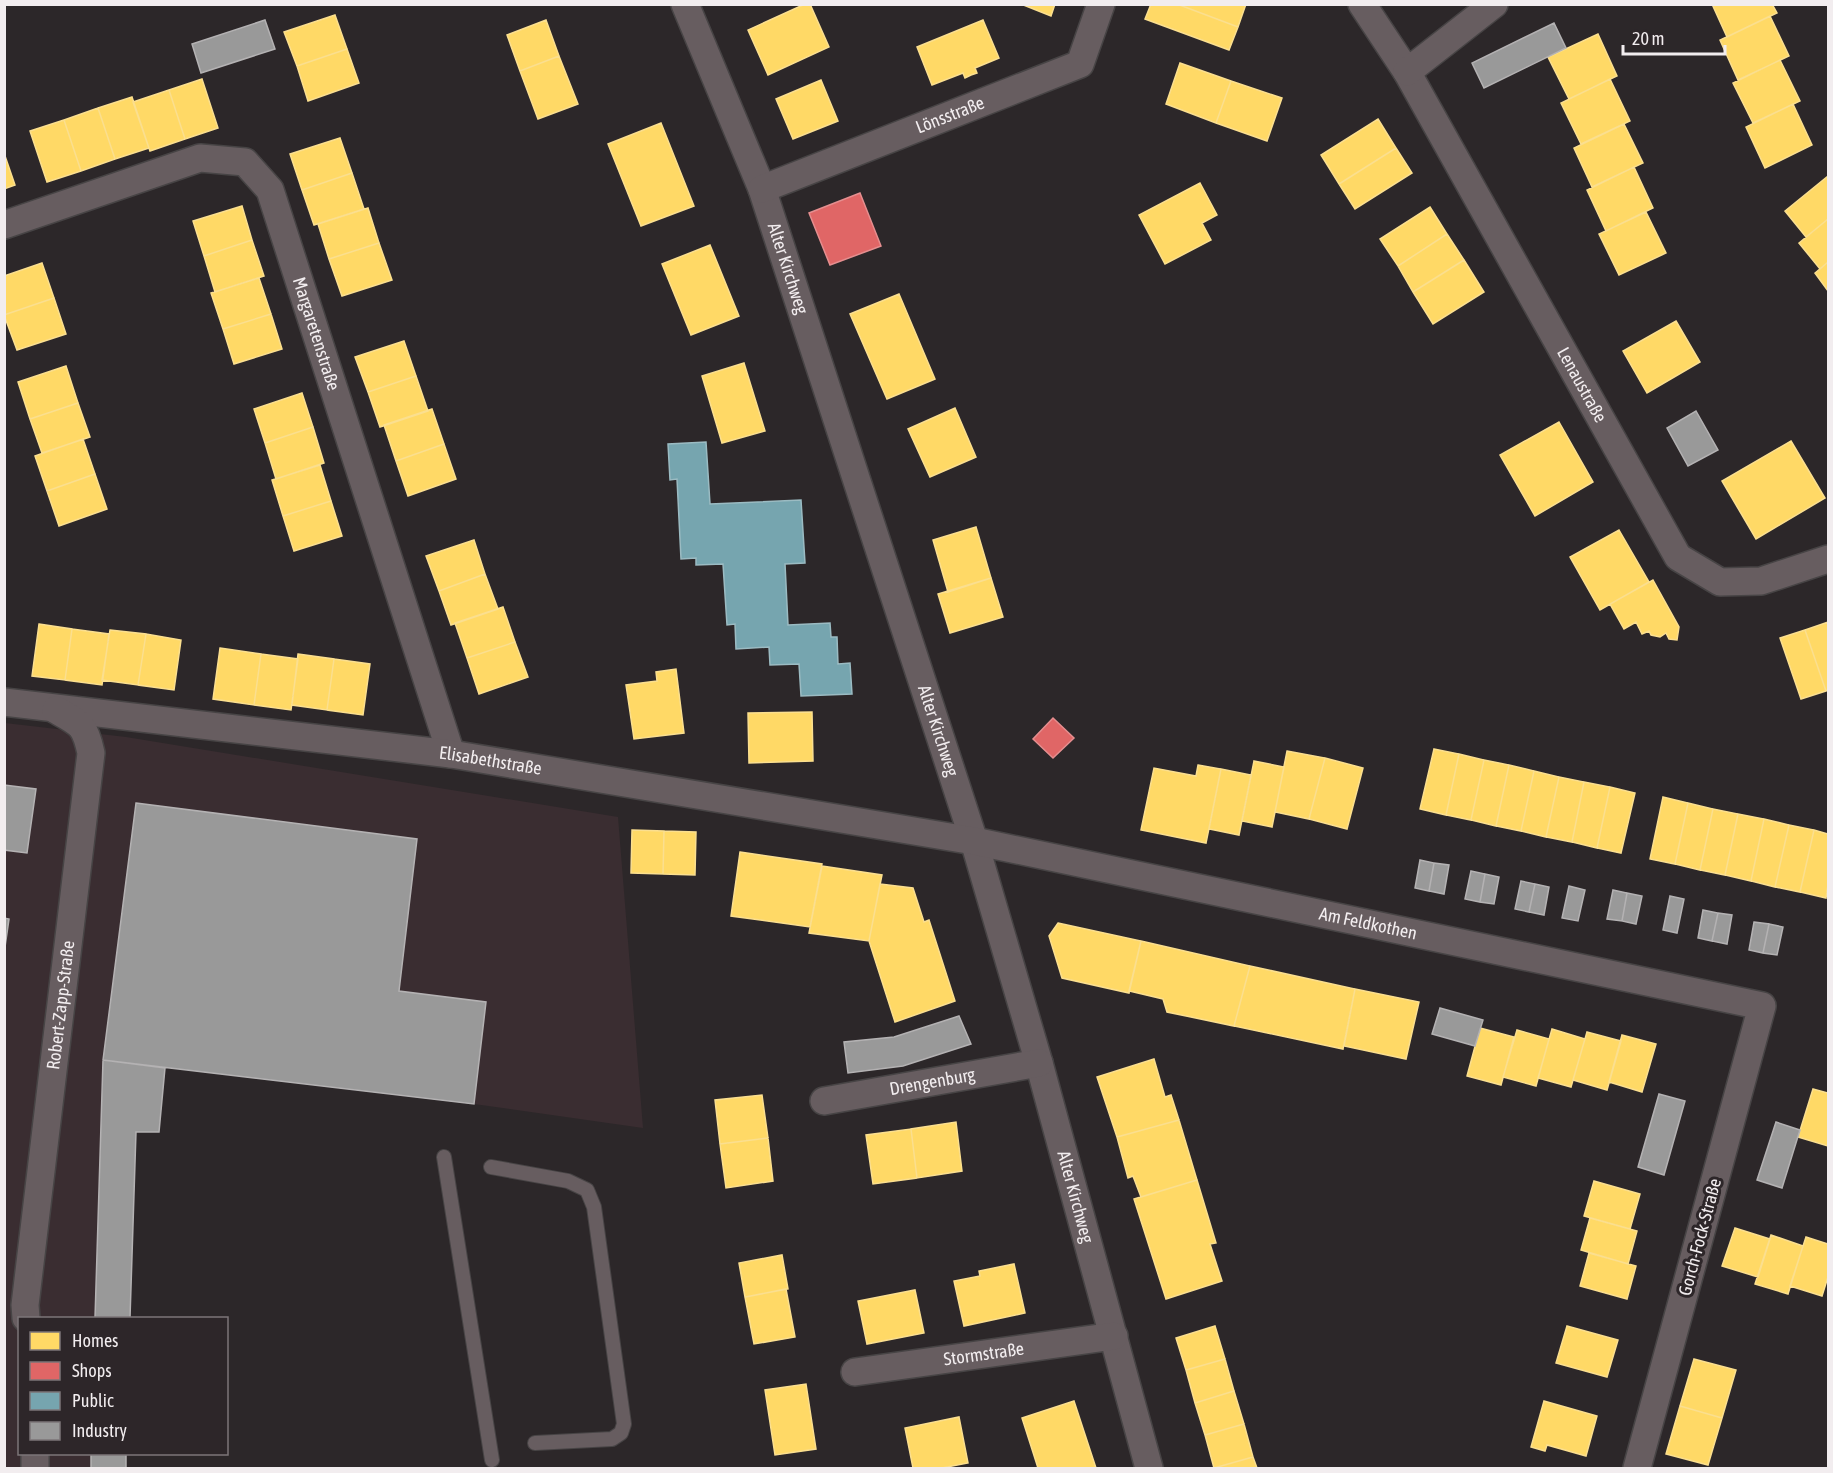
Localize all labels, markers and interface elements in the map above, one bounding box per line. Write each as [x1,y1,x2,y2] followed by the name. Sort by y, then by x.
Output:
[1623,18,1725,56] scale bar
[1632,28,1664,49] text: 20 m
[912,92,987,138] street label: Lönsstraße
[764,220,813,317] street label: Alter Kirchweg
[289,274,345,393] street label: Margaretenstraße
[1553,344,1612,426] street label: Lenaustraße
[914,682,963,779] street label: Alter Kirchweg
[438,742,543,779] street label: Elisabethstraße
[1318,903,1419,944] street label: Am Feldkothen
[42,939,78,1071] street label: Robert-Zapp-Straße
[888,1063,977,1099] street label: Drengenburg
[1053,1148,1098,1245] street label: Alter Kirchweg
[1674,1176,1725,1298] street label: Gorch-Fock-Straße
[18,1317,228,1455] legend
[72,1330,118,1351] text: Homes
[942,1338,1025,1370] street label: Stormstraße
[72,1360,112,1381] text: Shops
[72,1390,114,1411] text: Public
[72,1420,127,1441] text: Industry

